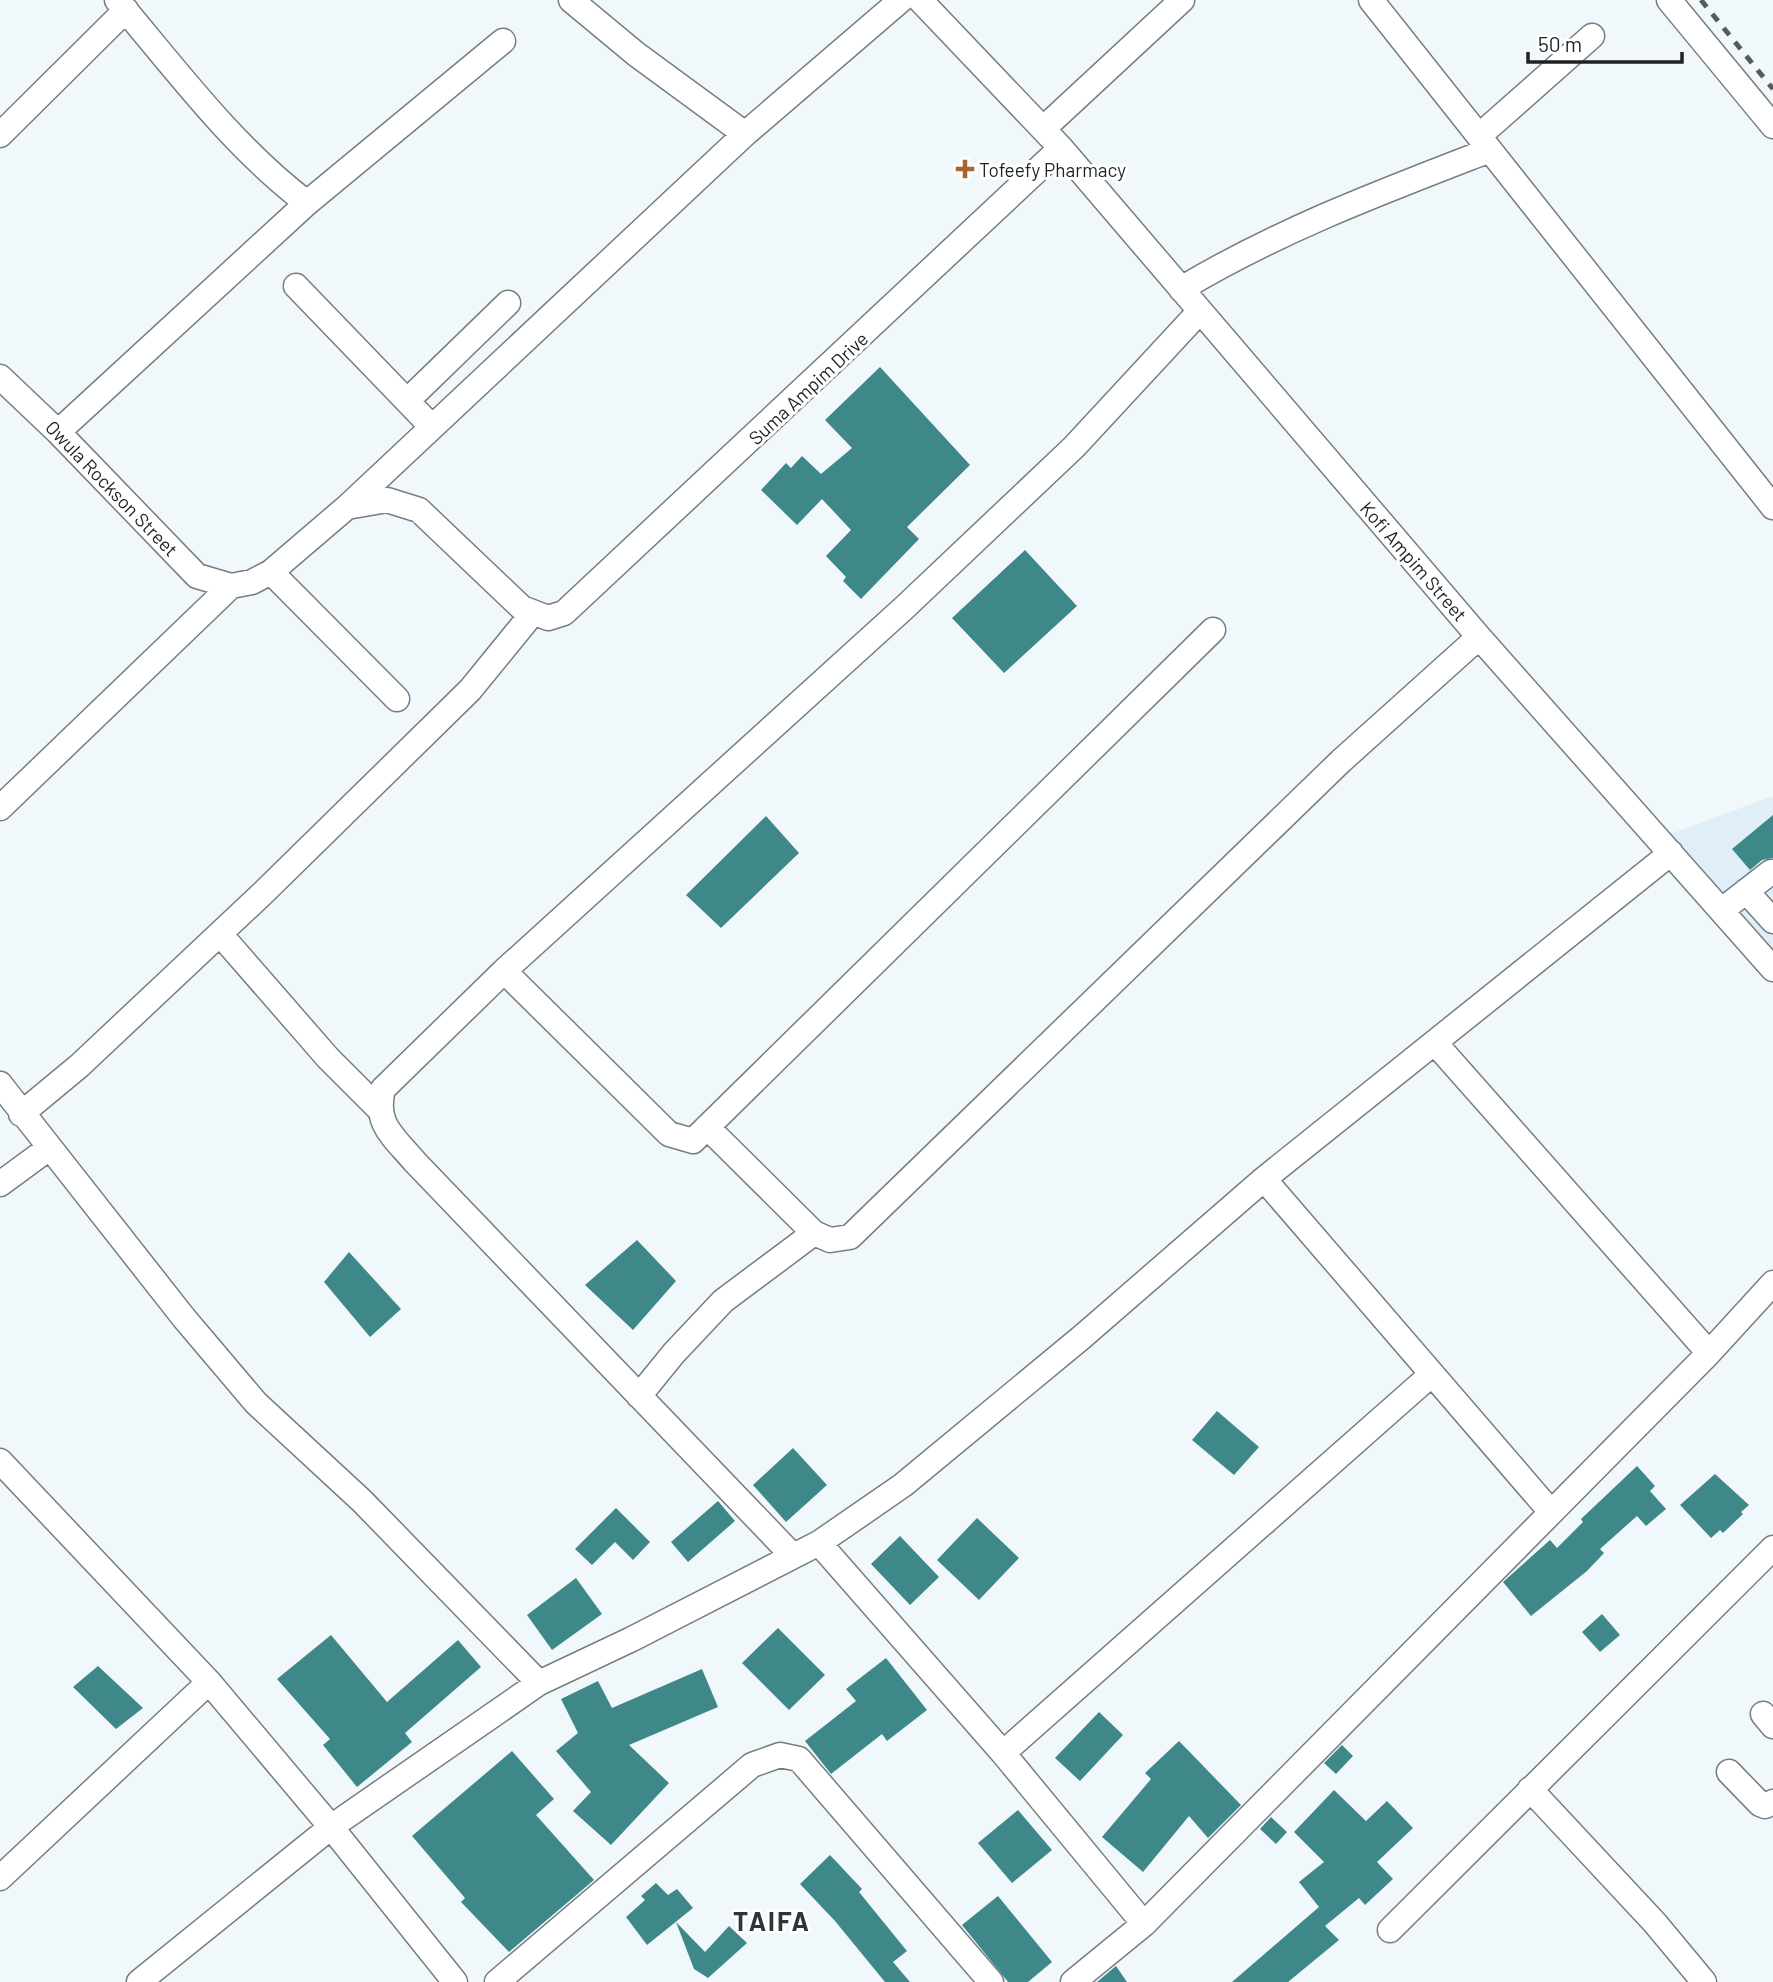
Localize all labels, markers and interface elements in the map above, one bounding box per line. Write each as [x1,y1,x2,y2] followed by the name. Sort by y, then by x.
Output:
[1528,21,1682,65] scale bar
[1538,31,1582,56] text: 50 m
[979,158,1126,181] place label: Tofeefy Pharmacy
[957,161,973,177] marker: Tofeefy Pharmacy
[743,327,873,449] street label: Suma Ampim Drive
[41,415,183,561] street label: Owula Rockson Street
[1356,496,1472,626] street label: Kofi Ampim Street
[733,1905,811,1936] district label: TAIFA

